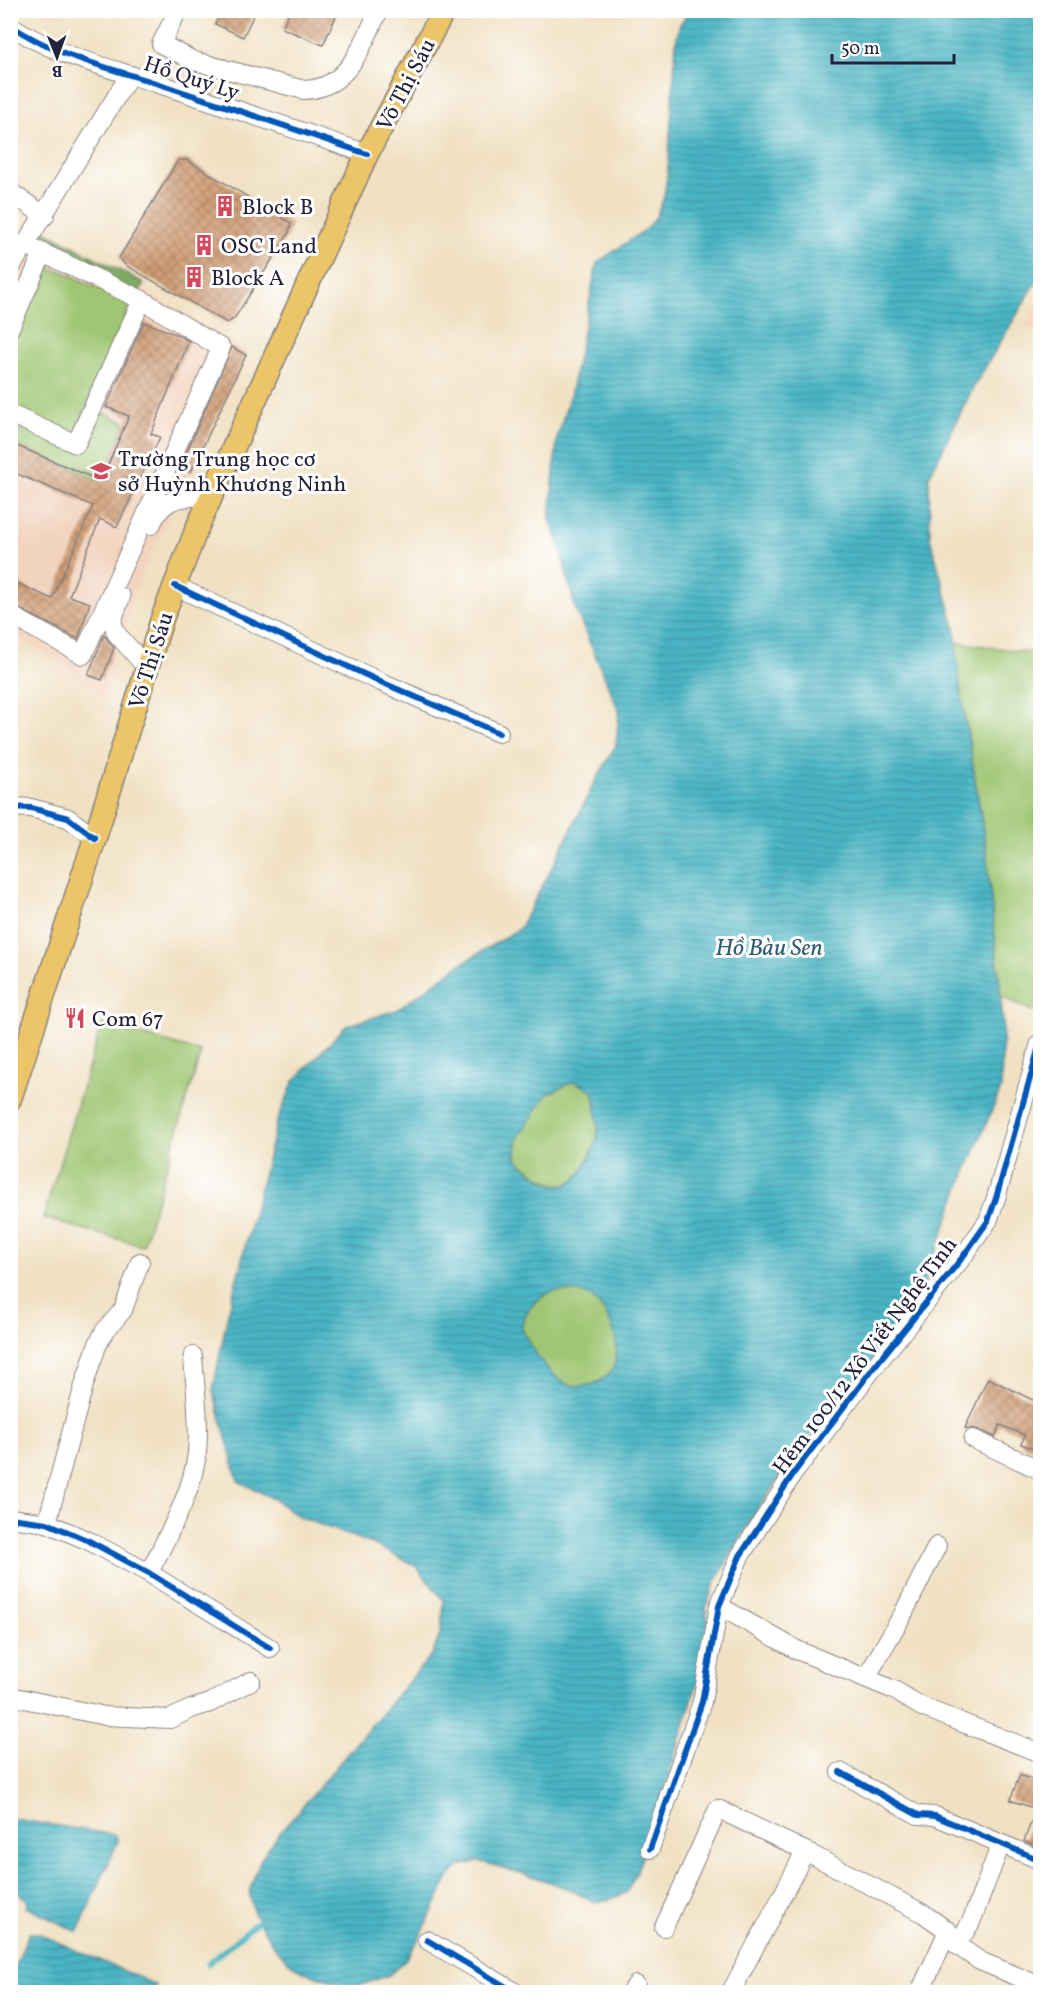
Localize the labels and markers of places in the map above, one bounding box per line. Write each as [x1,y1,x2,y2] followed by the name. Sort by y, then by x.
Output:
[242,193,313,224] place label: Block B
[213,194,237,218] building icon: Block B
[221,232,317,263] place label: OSC Land
[192,233,216,257] building icon: OSC Land
[211,264,284,295] place label: Block A
[182,265,206,289] building icon: Block A
[118,445,346,501] place label: Trường Trung học cơ sở Huỳnh Khương Ninh
[89,459,113,483] school or university icon: Trường Trung học cơ sở Huỳnh Khương Ninh
[92,1005,164,1036] place label: Com 67
[63,1006,87,1030] restaurant icon: Com 67

